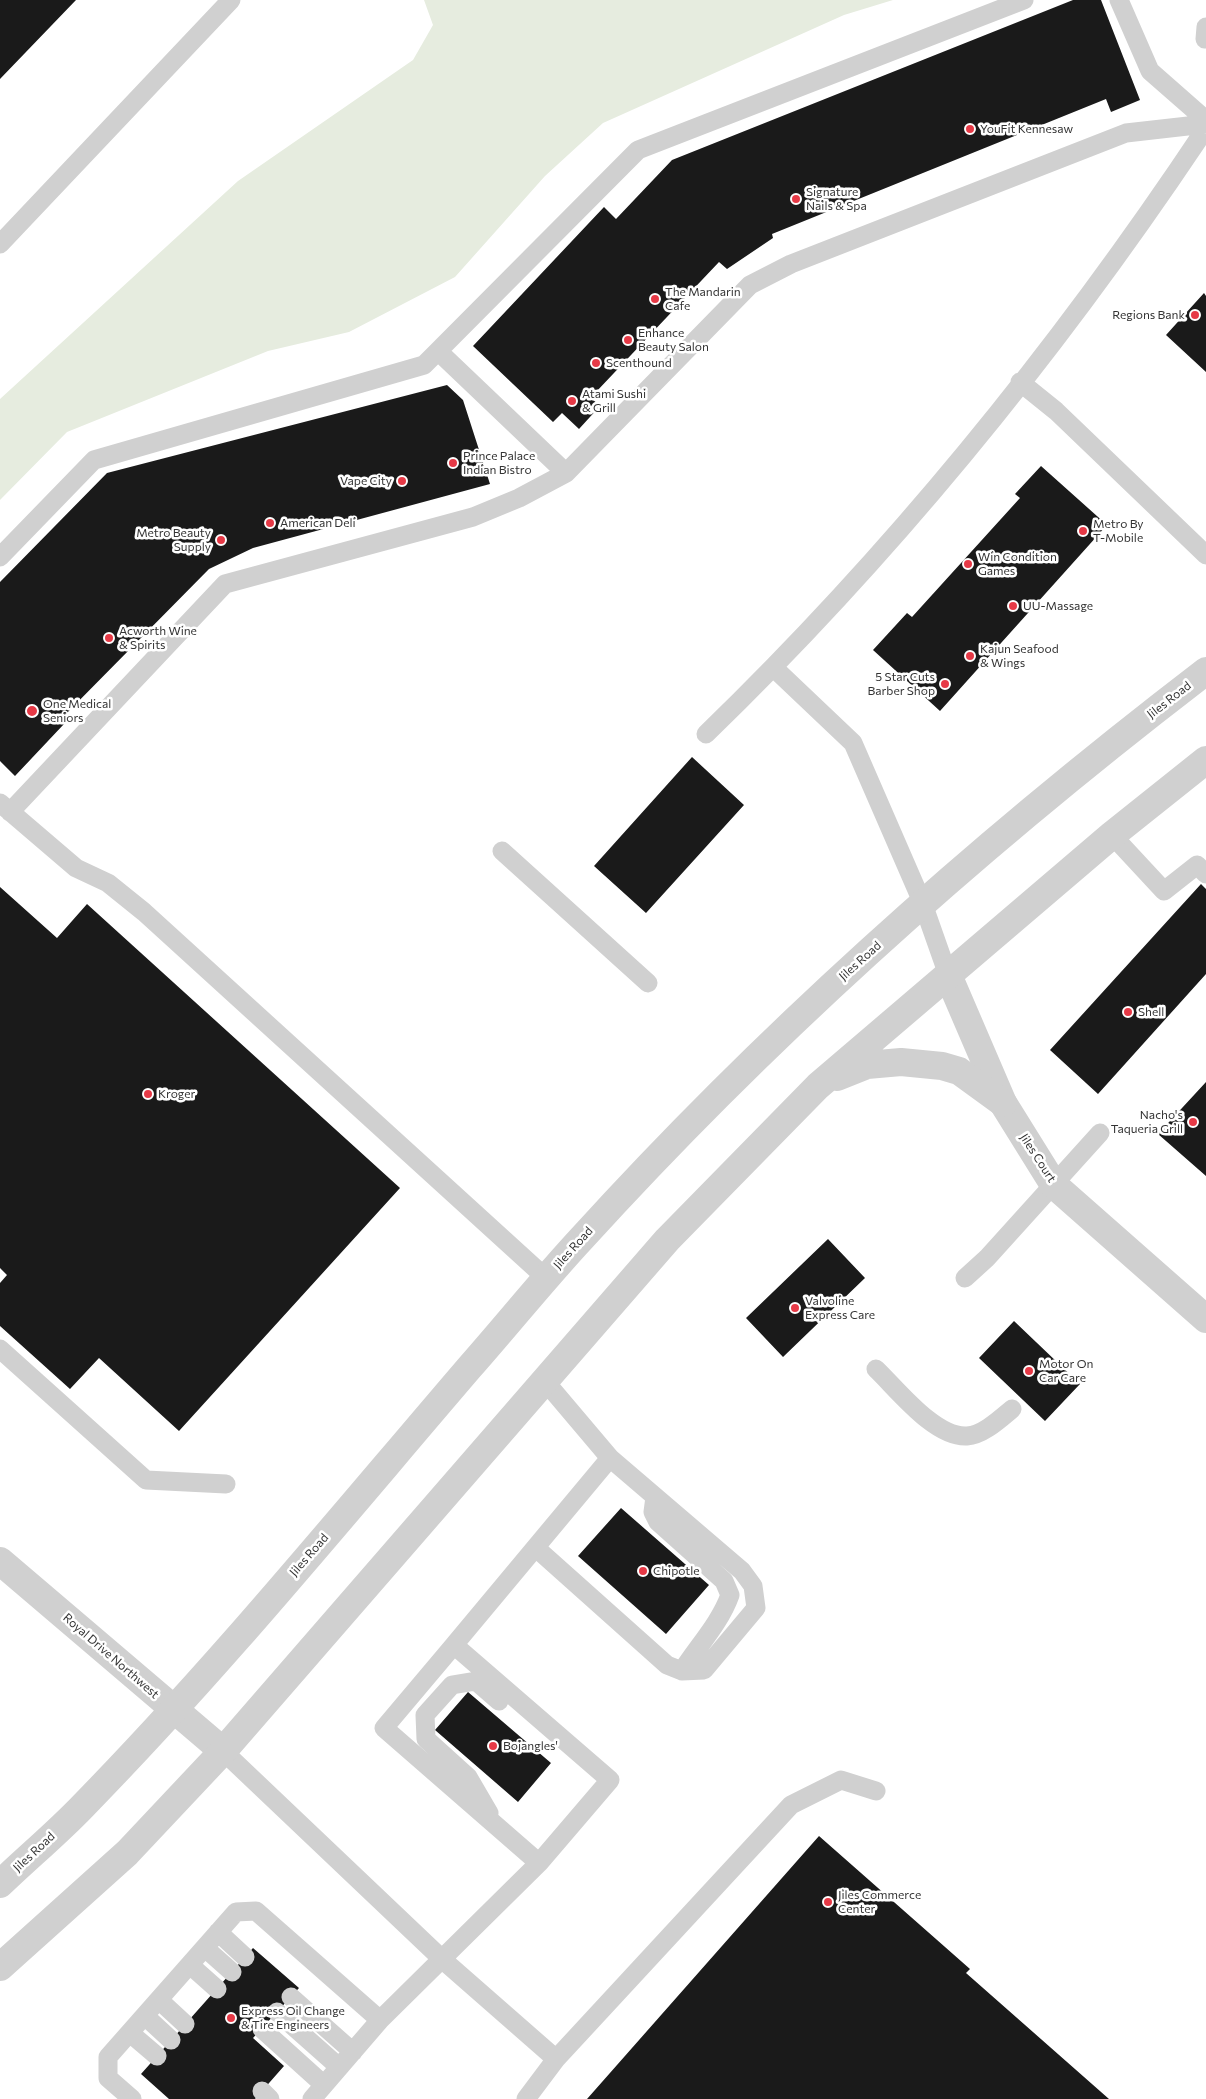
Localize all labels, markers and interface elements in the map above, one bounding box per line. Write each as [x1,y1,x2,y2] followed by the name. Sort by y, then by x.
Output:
[980,122,1073,136] place label: YouFit Kennesaw
[964,123,976,135] marker: YouFit Kennesaw
[806,185,867,213] place label: Signature Nails & Spa
[790,193,802,205] marker: Signature Nails & Spa
[665,285,741,313] place label: The Mandarin Cafe
[649,293,661,305] marker: The Mandarin Cafe
[1112,308,1185,322] place label: Regions Bank
[1189,309,1201,321] marker: Regions Bank
[638,326,709,354] place label: Enhance Beauty Salon
[622,334,634,346] marker: Enhance Beauty Salon
[606,356,672,370] place label: Scenthound
[590,357,602,369] marker: Scenthound
[582,387,646,415] place label: Atami Sushi & Grill
[566,395,578,407] marker: Atami Sushi & Grill
[463,449,535,477] place label: Prince Palace Indian Bistro
[447,457,459,469] marker: Prince Palace Indian Bistro
[340,474,392,488] place label: Vape City
[396,475,408,487] marker: Vape City
[280,516,356,530] place label: American Deli
[264,517,276,529] marker: American Deli
[1093,517,1144,545] place label: Metro By T-Mobile
[1077,525,1089,537] marker: Metro By T-Mobile
[136,526,211,554] place label: Metro Beauty Supply
[215,534,227,546] marker: Metro Beauty Supply
[978,550,1057,578] place label: Win Condition Games
[962,558,974,570] marker: Win Condition Games
[1023,599,1093,613] place label: UU-Massage
[1007,600,1019,612] marker: UU-Massage
[119,624,197,652] place label: Acworth Wine & Spirits
[103,632,115,644] marker: Acworth Wine & Spirits
[980,642,1059,670] place label: Kajun Seafood & Wings
[964,650,976,662] marker: Kajun Seafood & Wings
[867,670,935,698] place label: 5 Star Cuts Barber Shop
[939,678,951,690] marker: 5 Star Cuts Barber Shop
[1144,678,1194,722] street label: Jiles Road
[43,697,111,725] place label: One Medical Seniors
[25,704,39,718] marker: One Medical Seniors
[836,938,884,984] street label: Jiles Road
[1138,1005,1164,1019] place label: Shell
[1122,1006,1134,1018] marker: Shell
[158,1087,195,1101] place label: Kroger
[142,1088,154,1100] marker: Kroger
[1111,1108,1183,1136] place label: Nacho's Taqueria Grill
[1187,1116,1199,1128] marker: Nacho's Taqueria Grill
[1017,1131,1059,1185] street label: Jiles Court
[550,1224,596,1272] street label: Jiles Road
[805,1294,875,1322] place label: Valvoline Express Care
[789,1302,801,1314] marker: Valvoline Express Care
[1039,1357,1093,1385] place label: Motor On Car Care
[1023,1365,1035,1377] marker: Motor On Car Care
[287,1531,331,1579] street label: Jiles Road
[653,1564,700,1578] place label: Chipotle
[637,1565,649,1577] marker: Chipotle
[60,1610,162,1702] street label: Royal Drive Northwest
[503,1739,558,1753] place label: Bojangles'
[487,1740,499,1752] marker: Bojangles'
[10,1829,58,1875] street label: Jiles Road
[838,1888,921,1916] place label: Jiles Commerce Center
[822,1896,834,1908] marker: Jiles Commerce Center
[241,2004,345,2032] place label: Express Oil Change & Tire Engineers
[225,2012,237,2024] marker: Express Oil Change & Tire Engineers

